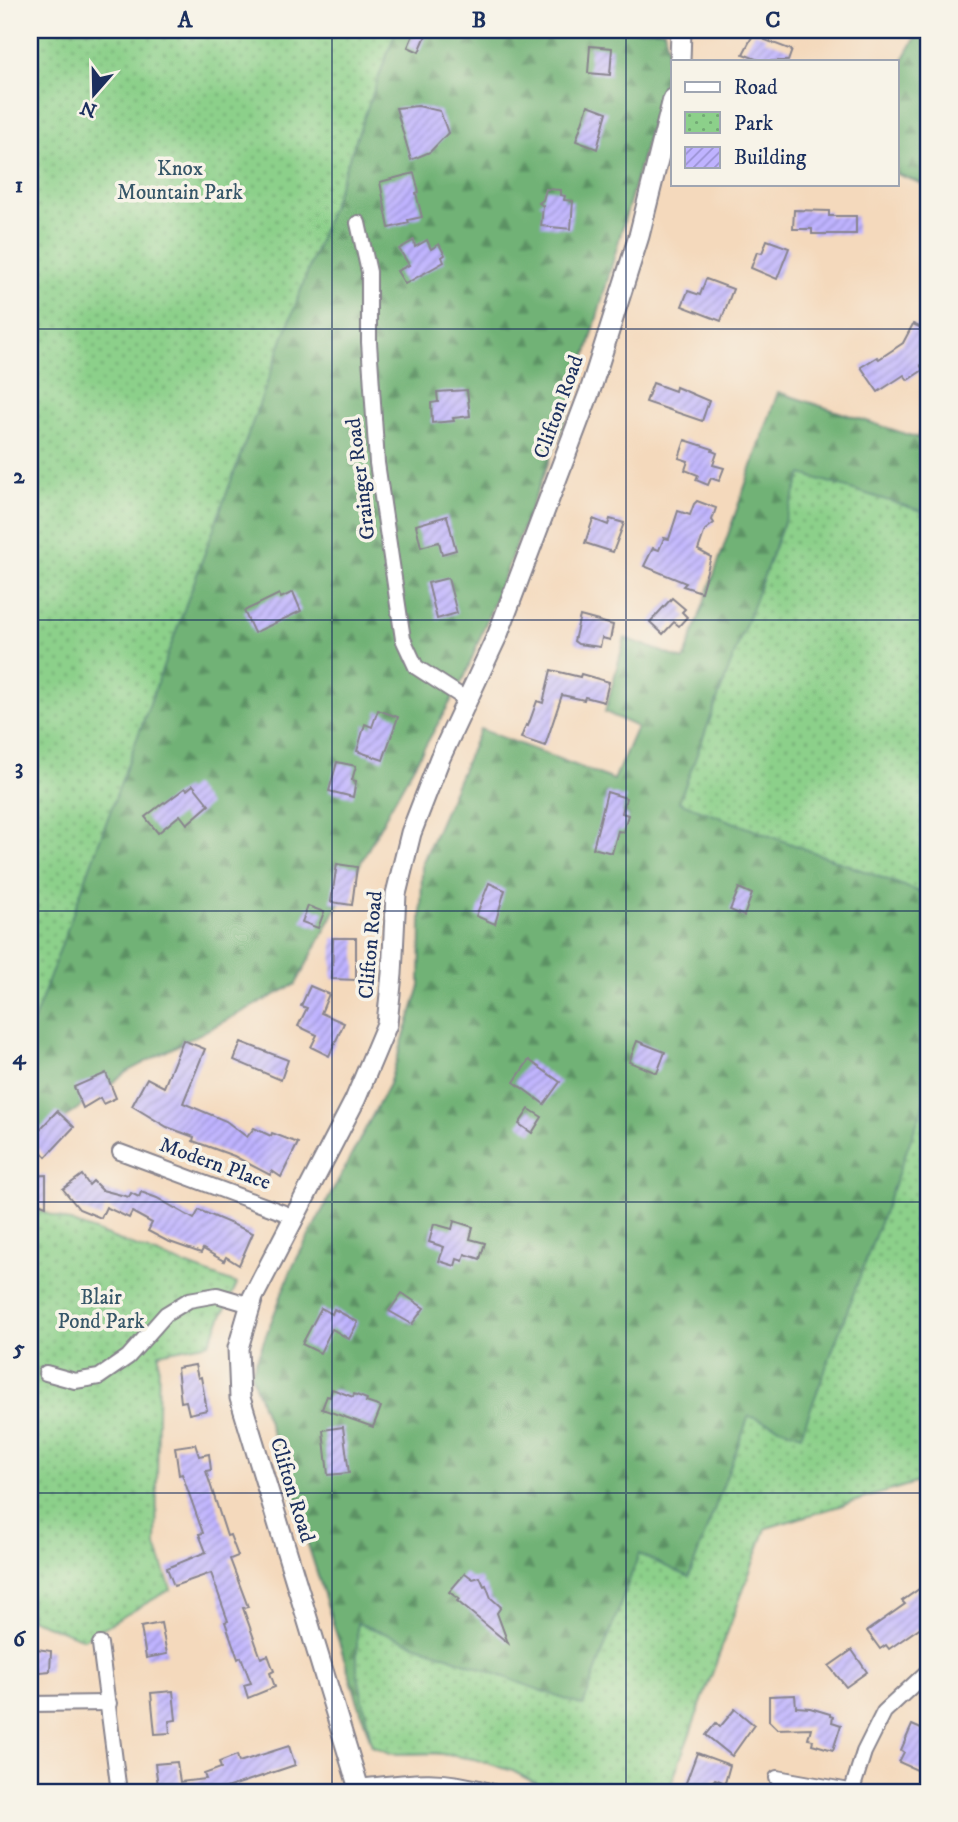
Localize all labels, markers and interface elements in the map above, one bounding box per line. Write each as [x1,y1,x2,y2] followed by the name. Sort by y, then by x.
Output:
[177,6,194,35] text: A
[472,6,486,35] text: B
[765,6,781,35] text: C
[60,60,130,130] north arrow
[671,60,898,186] legend
[734,75,778,101] text: Road
[77,95,100,122] text: N
[734,111,774,137] text: Park
[734,145,807,171] text: Building
[117,156,244,206] park label: Knox Mountain Park
[15,171,23,200] text: 1
[528,351,590,462] street label: Clifton Road
[341,416,381,541] street label: Grainger Road
[13,462,25,491] text: 2
[15,753,23,782] text: 3
[353,889,389,1000] street label: Clifton Road
[12,1043,27,1072] text: 4
[156,1132,275,1196] street label: Modern Place
[57,1285,145,1335] park label: Blair Pond Park
[12,1334,25,1363] text: 5
[264,1434,320,1546] street label: Clifton Road
[13,1625,27,1654] text: 6

